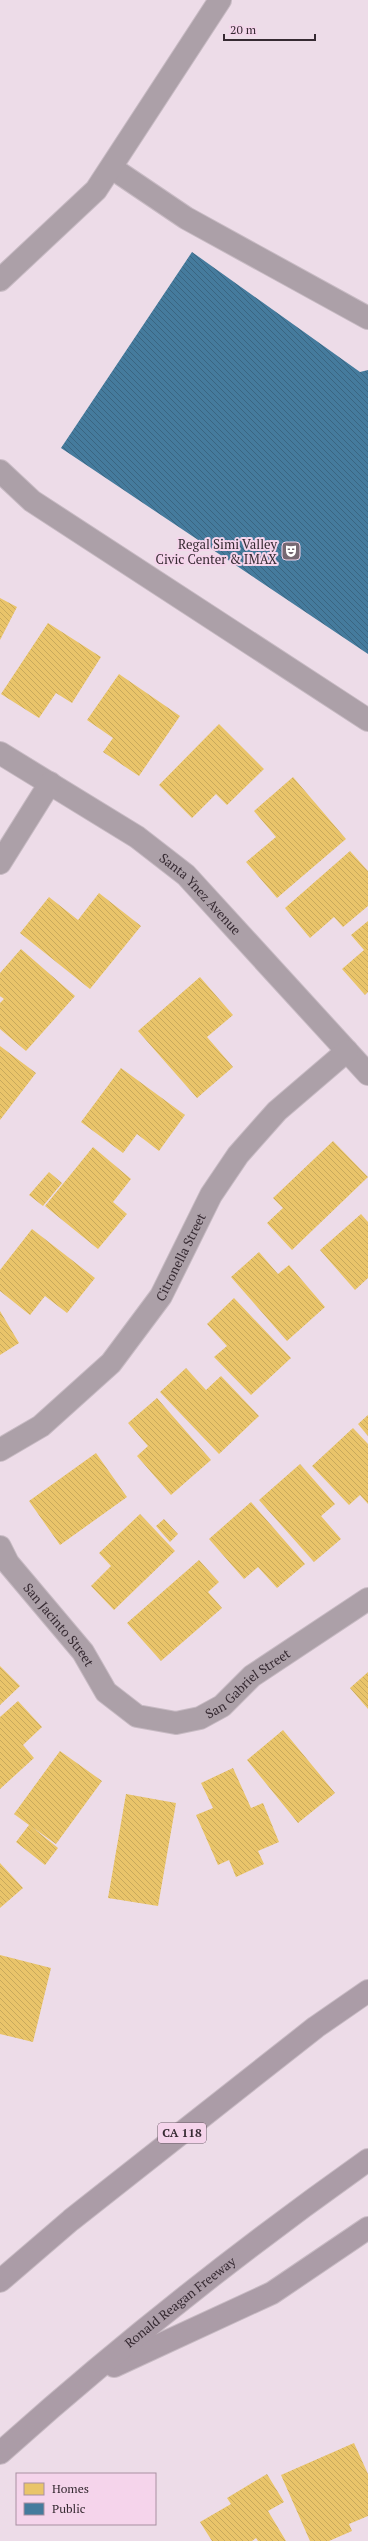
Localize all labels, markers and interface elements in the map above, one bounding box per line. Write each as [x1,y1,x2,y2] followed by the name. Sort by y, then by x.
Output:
[224,16,315,42] scale bar
[230,22,257,37] text: 20 m
[156,535,277,568] place label: Regal Simi Valley Civic Center & IMAX
[280,540,302,562] theatre icon: Regal Simi Valley Civic Center & IMAX
[156,849,245,939] street label: Santa Ynez Avenue
[151,1210,210,1305] street label: Citronella Street
[20,1579,99,1670] street label: San Jacinto Street
[202,1644,294,1723] street label: San Gabriel Street
[158,2123,206,2143] road number: CA 118
[121,2252,239,2352] street label: Ronald Reagan Freeway
[16,2473,156,2525] legend
[52,2481,89,2496] text: Homes
[52,2501,86,2516] text: Public

